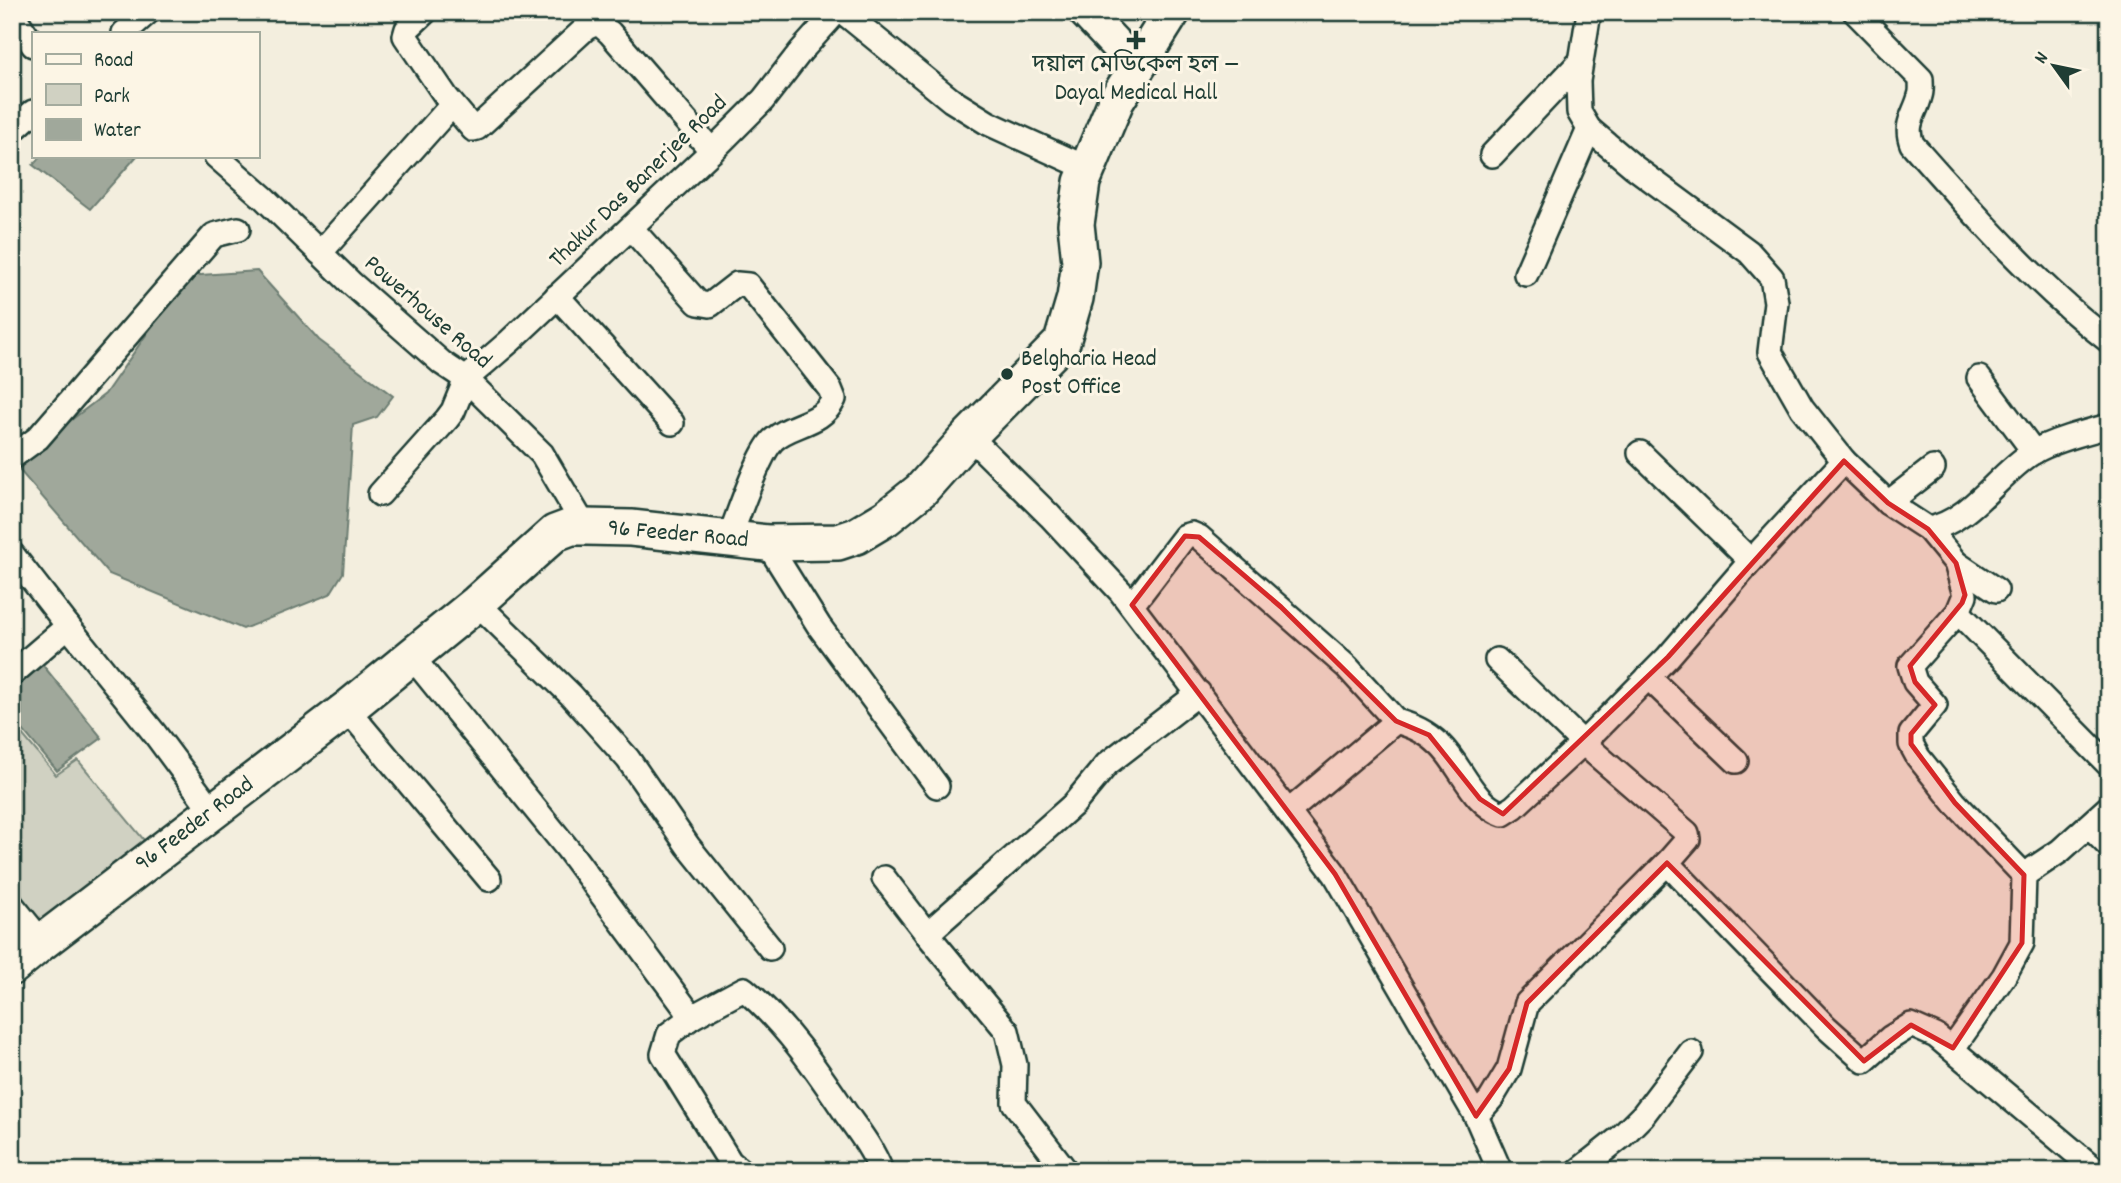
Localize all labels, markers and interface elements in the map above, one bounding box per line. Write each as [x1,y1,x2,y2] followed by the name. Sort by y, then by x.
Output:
[32,32,259,158] legend
[1128,32,1144,48] marker: দয়াল মেডিকেল হল — Dayal Medical Hall
[2020,32,2090,102] north arrow
[94,47,133,77] text: Road
[2029,47,2057,70] text: N
[1031,49,1240,111] place label: দয়াল মেডিকেল হল — Dayal Medical Hall
[94,83,130,113] text: Park
[542,88,736,276] street label: Thakur Das Banerjee Road
[94,117,141,147] text: Water
[356,248,498,378] street label: Powerhouse Road
[1021,343,1157,405] place label: Belgharia Head Post Office
[999,366,1015,382] marker: Belgharia Head Post Office
[606,512,750,558] street label: 96 Feeder Road
[128,769,262,881] street label: 96 Feeder Road

